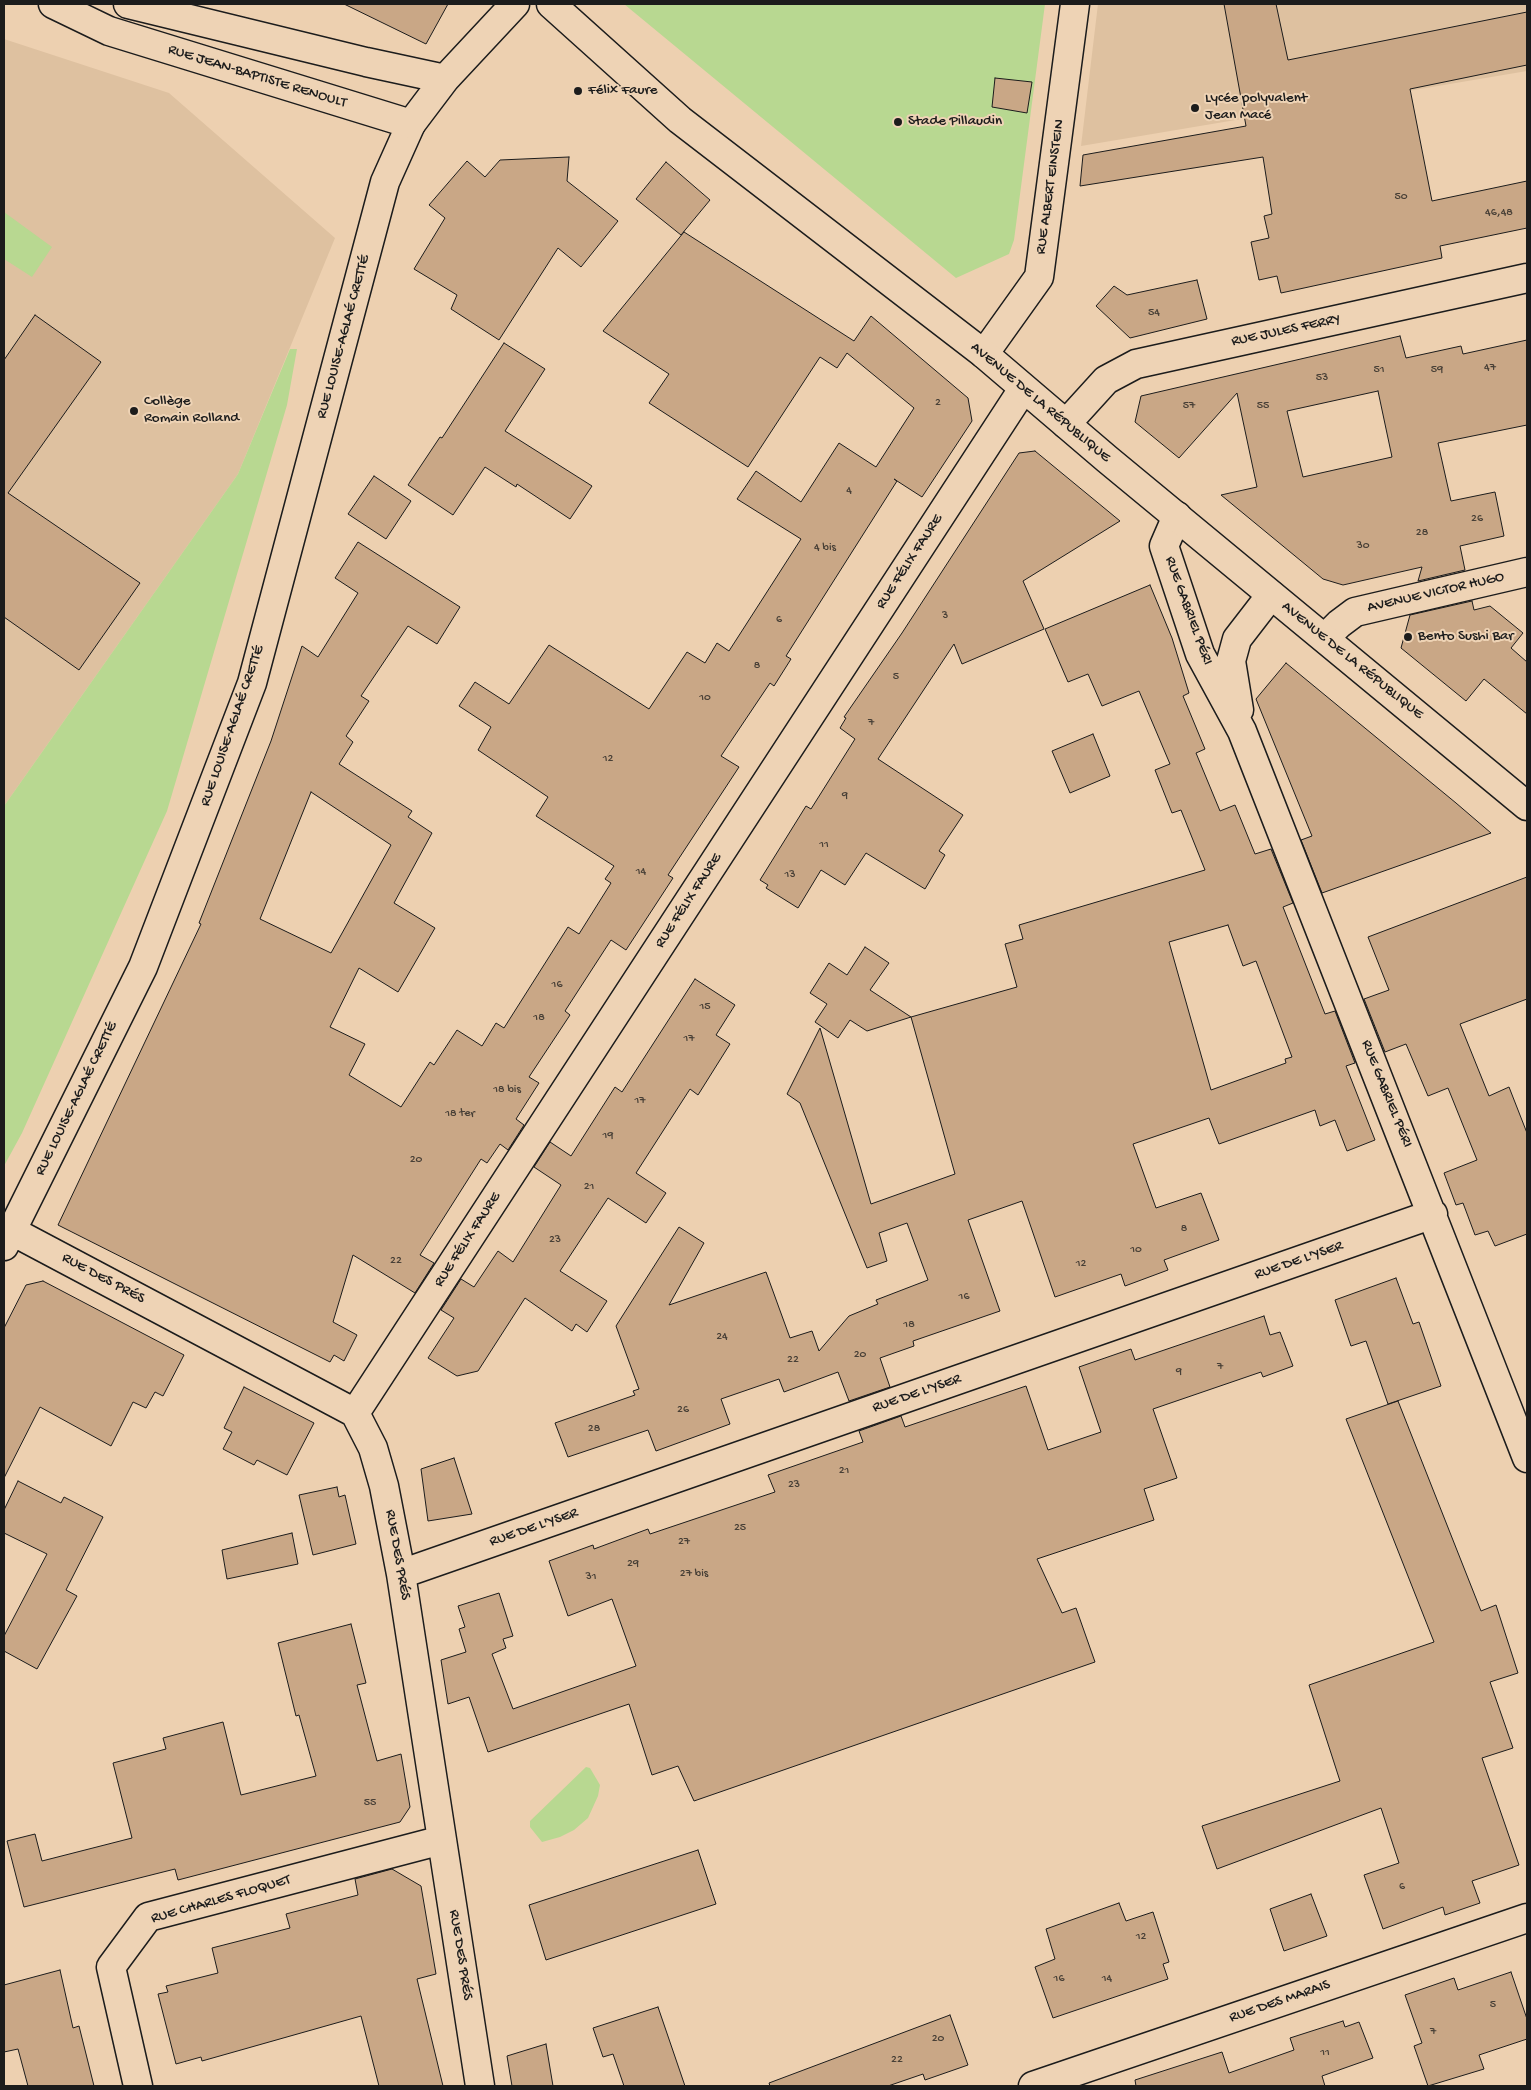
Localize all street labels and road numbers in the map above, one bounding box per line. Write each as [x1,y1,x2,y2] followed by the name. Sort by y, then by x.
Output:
[166,41,348,113] street label: RUE JEAN-BAPTISTE RENOULT
[1033,118,1069,256] street label: RUE ALBERT EINSTEIN
[313,253,375,421] street label: RUE LOUISE-AGLAÉ CRETTÉ
[1230,311,1342,351] street label: RUE JULES FERRY
[966,339,1114,467] street label: AVENUE DE LA RÉPUBLIQUE
[873,511,947,613] street label: RUE FÉLIX FAURE
[1160,554,1216,668] street label: RUE GABRIEL PÉRI
[1366,568,1506,618] street label: AVENUE VICTOR HUGO
[1277,598,1427,724] street label: AVENUE DE LA RÉPUBLIQUE
[197,643,269,809] street label: RUE LOUISE-AGLAÉ CRETTÉ
[652,850,726,952] street label: RUE FÉLIX FAURE
[32,1019,122,1179] street label: RUE LOUISE-AGLAÉ CRETTÉ
[1356,1038,1416,1150] street label: RUE GABRIEL PÉRI
[431,1189,505,1291] street label: RUE FÉLIX FAURE
[1252,1237,1346,1285] street label: RUE DE L'YSER
[58,1250,148,1308] street label: RUE DES PRÉS
[870,1370,964,1418] street label: RUE DE L'YSER
[487,1504,581,1552] street label: RUE DE L'YSER
[380,1508,414,1602] street label: RUE DES PRÉS
[149,1871,293,1929] street label: RUE CHARLES FLOQUET
[444,1908,476,2002] street label: RUE DES PRÉS
[1227,1976,1333,2028] street label: RUE DES MARAIS

